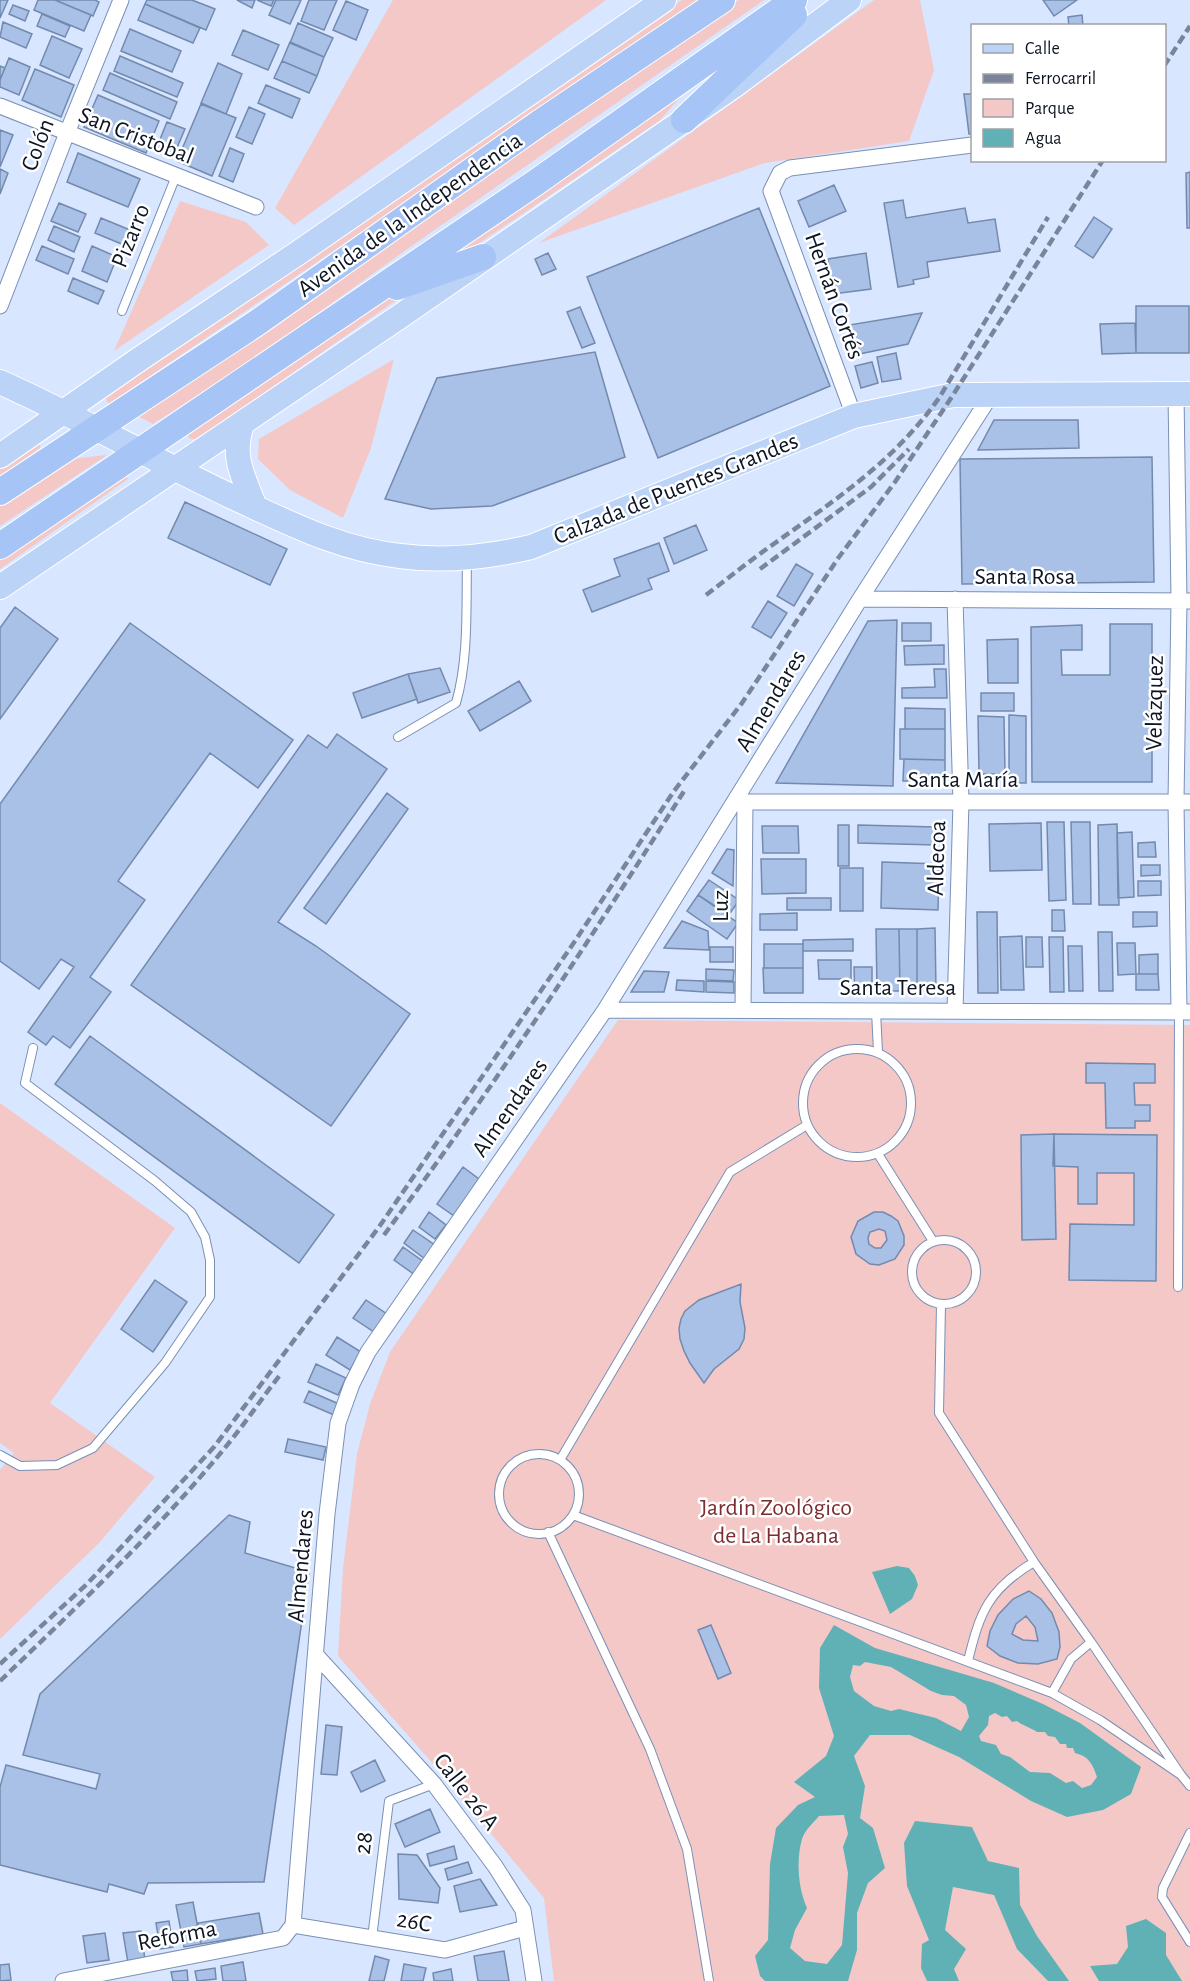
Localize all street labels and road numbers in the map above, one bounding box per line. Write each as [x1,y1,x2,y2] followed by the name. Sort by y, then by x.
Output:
[75,103,197,169] street label: San Cristobal
[17,116,59,174] street label: Colón
[293,128,527,302] street label: Avenida de la Independencia
[107,201,155,271] street label: Pizarro
[800,229,868,363] street label: Hernán Cortés
[550,429,802,549] street label: Calzada de Puentes Grandes
[975,565,1076,589] street label: Santa Rosa
[732,646,810,756] street label: Almendares
[1142,655,1168,751] street label: Velázquez
[908,768,1018,792] street label: Santa María
[924,820,950,896] street label: Aldecoa
[709,890,733,922] street label: Luz
[840,976,956,1000] street label: Santa Teresa
[468,1055,552,1161] street label: Almendares
[284,1508,318,1624] street label: Almendares
[429,1749,503,1835] street label: Calle 26 A
[351,1830,377,1856] street label: 28
[395,1907,433,1937] street label: 26C
[135,1917,219,1955] street label: Reforma

